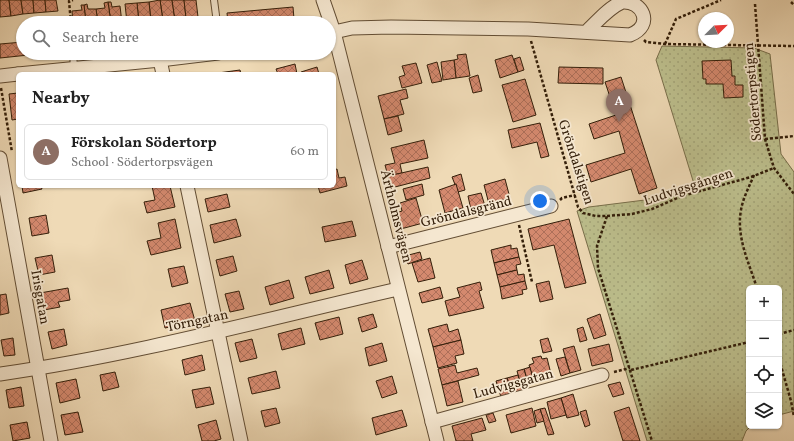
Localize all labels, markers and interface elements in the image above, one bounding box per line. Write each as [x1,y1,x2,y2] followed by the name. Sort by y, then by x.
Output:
[698,12,734,48] north arrow
[16,16,336,60] search box
[30,27,52,49] icon: search
[62,28,139,49] text: Search here
[740,42,767,142] street label: Södertorpstigen
[32,87,90,110] text: Nearby
[606,89,632,122] pin: A
[553,118,598,207] street label: Gröndalstigen
[71,133,217,154] text: Förskolan Södertorp
[41,143,51,161] text: A
[291,143,319,161] text: 60 m
[71,154,213,172] text: School · Södertorpsvägen
[641,164,736,211] street label: Ludvigsgången
[375,168,416,265] street label: Ärtholmsvägen
[530,191,550,211] your location
[419,192,514,233] street label: Gröndalsgränd
[25,268,54,326] street label: Irisgatan
[746,285,782,429] map controls
[746,285,782,321] button: +
[165,306,230,337] street label: Törngatan
[746,321,782,357] button: −
[746,357,782,393] button: locate
[471,365,556,404] street label: Ludvigsgatan
[746,393,782,429] button: layers

